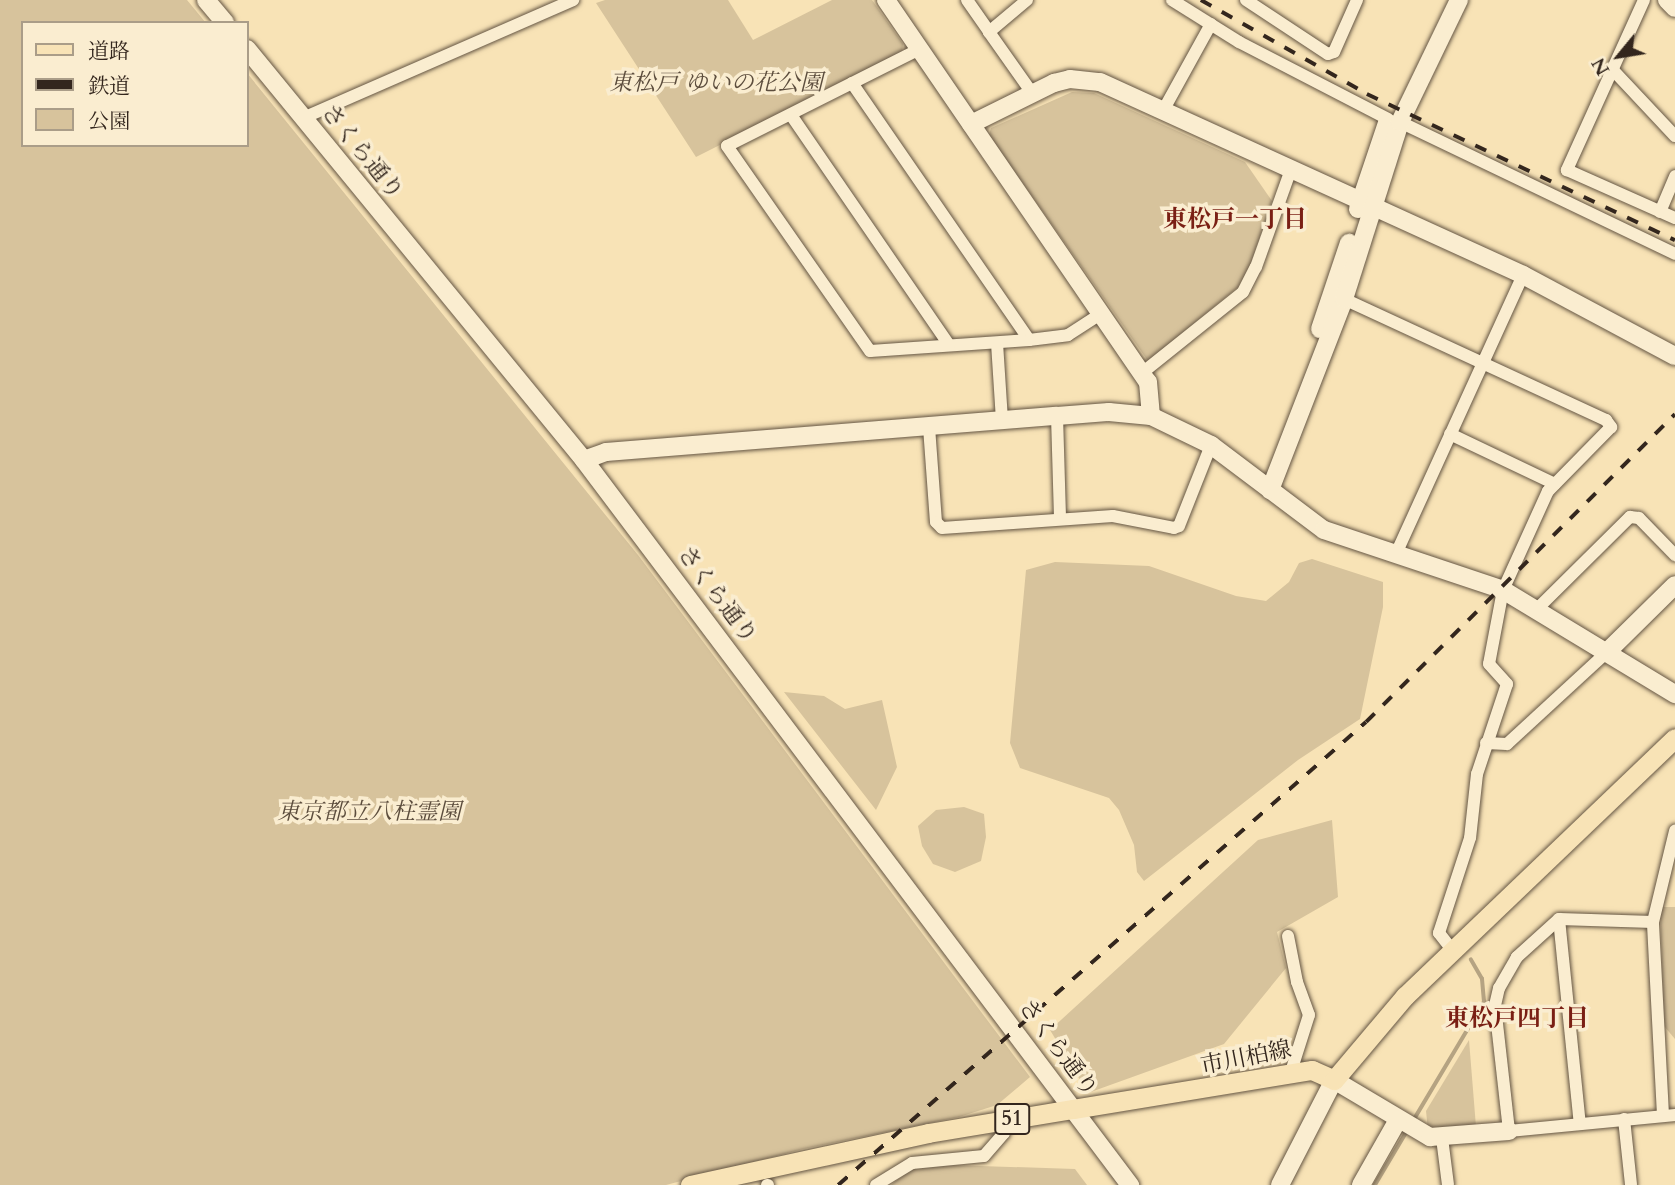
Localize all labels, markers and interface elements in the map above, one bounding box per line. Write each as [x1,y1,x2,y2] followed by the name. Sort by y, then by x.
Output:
[21,21,248,147] legend
[1584,21,1654,91] north arrow
[88,37,130,66] text: 道路
[1585,53,1616,80] text: N
[609,69,823,97] park label: 東松戸 ゆいの花公園
[88,72,130,101] text: 鉄道
[315,99,409,205] street label: さくら通り
[88,107,130,136] text: 公園
[1163,206,1307,234] district label: 東松戸一丁目
[671,541,763,649] street label: さくら通り
[277,798,461,826] park label: 東京都立八柱霊園
[1012,994,1104,1102] street label: さくら通り
[1445,1005,1589,1033] district label: 東松戸四丁目
[1198,1036,1294,1080] street label: 市川柏線
[993,1102,1031,1136] road number: 51

